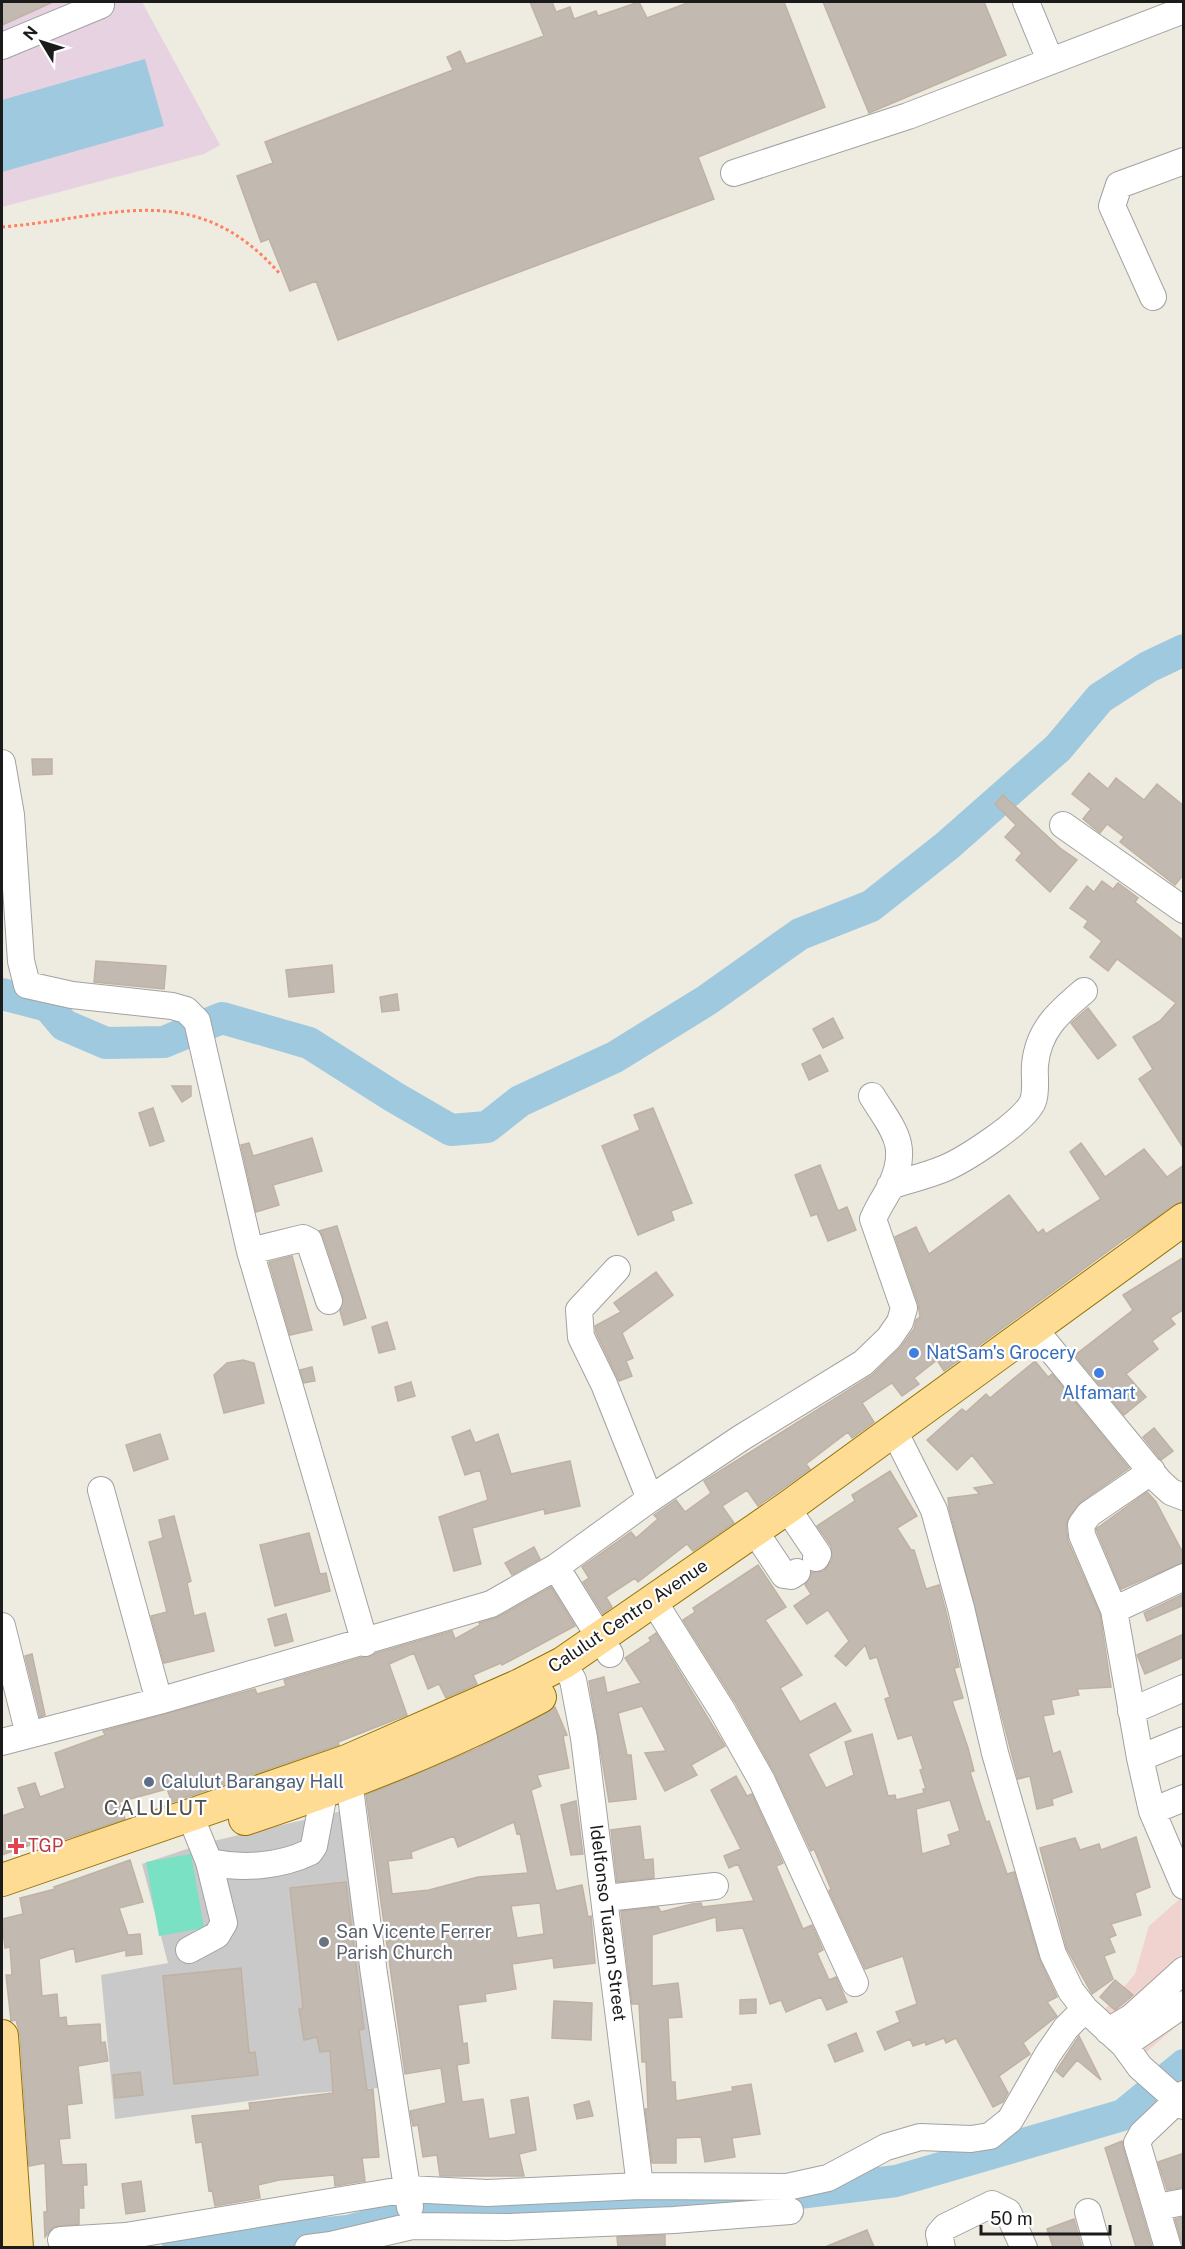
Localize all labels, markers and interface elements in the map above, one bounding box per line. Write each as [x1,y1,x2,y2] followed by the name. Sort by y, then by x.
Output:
[12,12,72,72] north arrow
[19,22,42,44] text: N
[926,1342,1077,1363] place label: NatSam's Grocery
[907,1346,921,1360] marker: NatSam's Grocery
[1092,1366,1106,1380] marker: Alfamart
[1062,1382,1136,1403] place label: Alfamart
[544,1554,711,1677] street label: Calulut Centro Avenue
[161,1771,344,1792] place label: Calulut Barangay Hall
[142,1775,156,1789] marker: Calulut Barangay Hall
[104,1795,208,1820] district label: CALULUT
[586,1823,631,2023] street label: Idelfonso Tuazon Street
[28,1835,63,1856] place label: TGP
[9,1839,23,1853] marker: TGP
[336,1921,492,1963] place label: San Vicente Ferrer Parish Church
[317,1935,331,1949] marker: San Vicente Ferrer Parish Church
[981,2198,1110,2236] scale bar
[990,2208,1033,2229] text: 50 m

